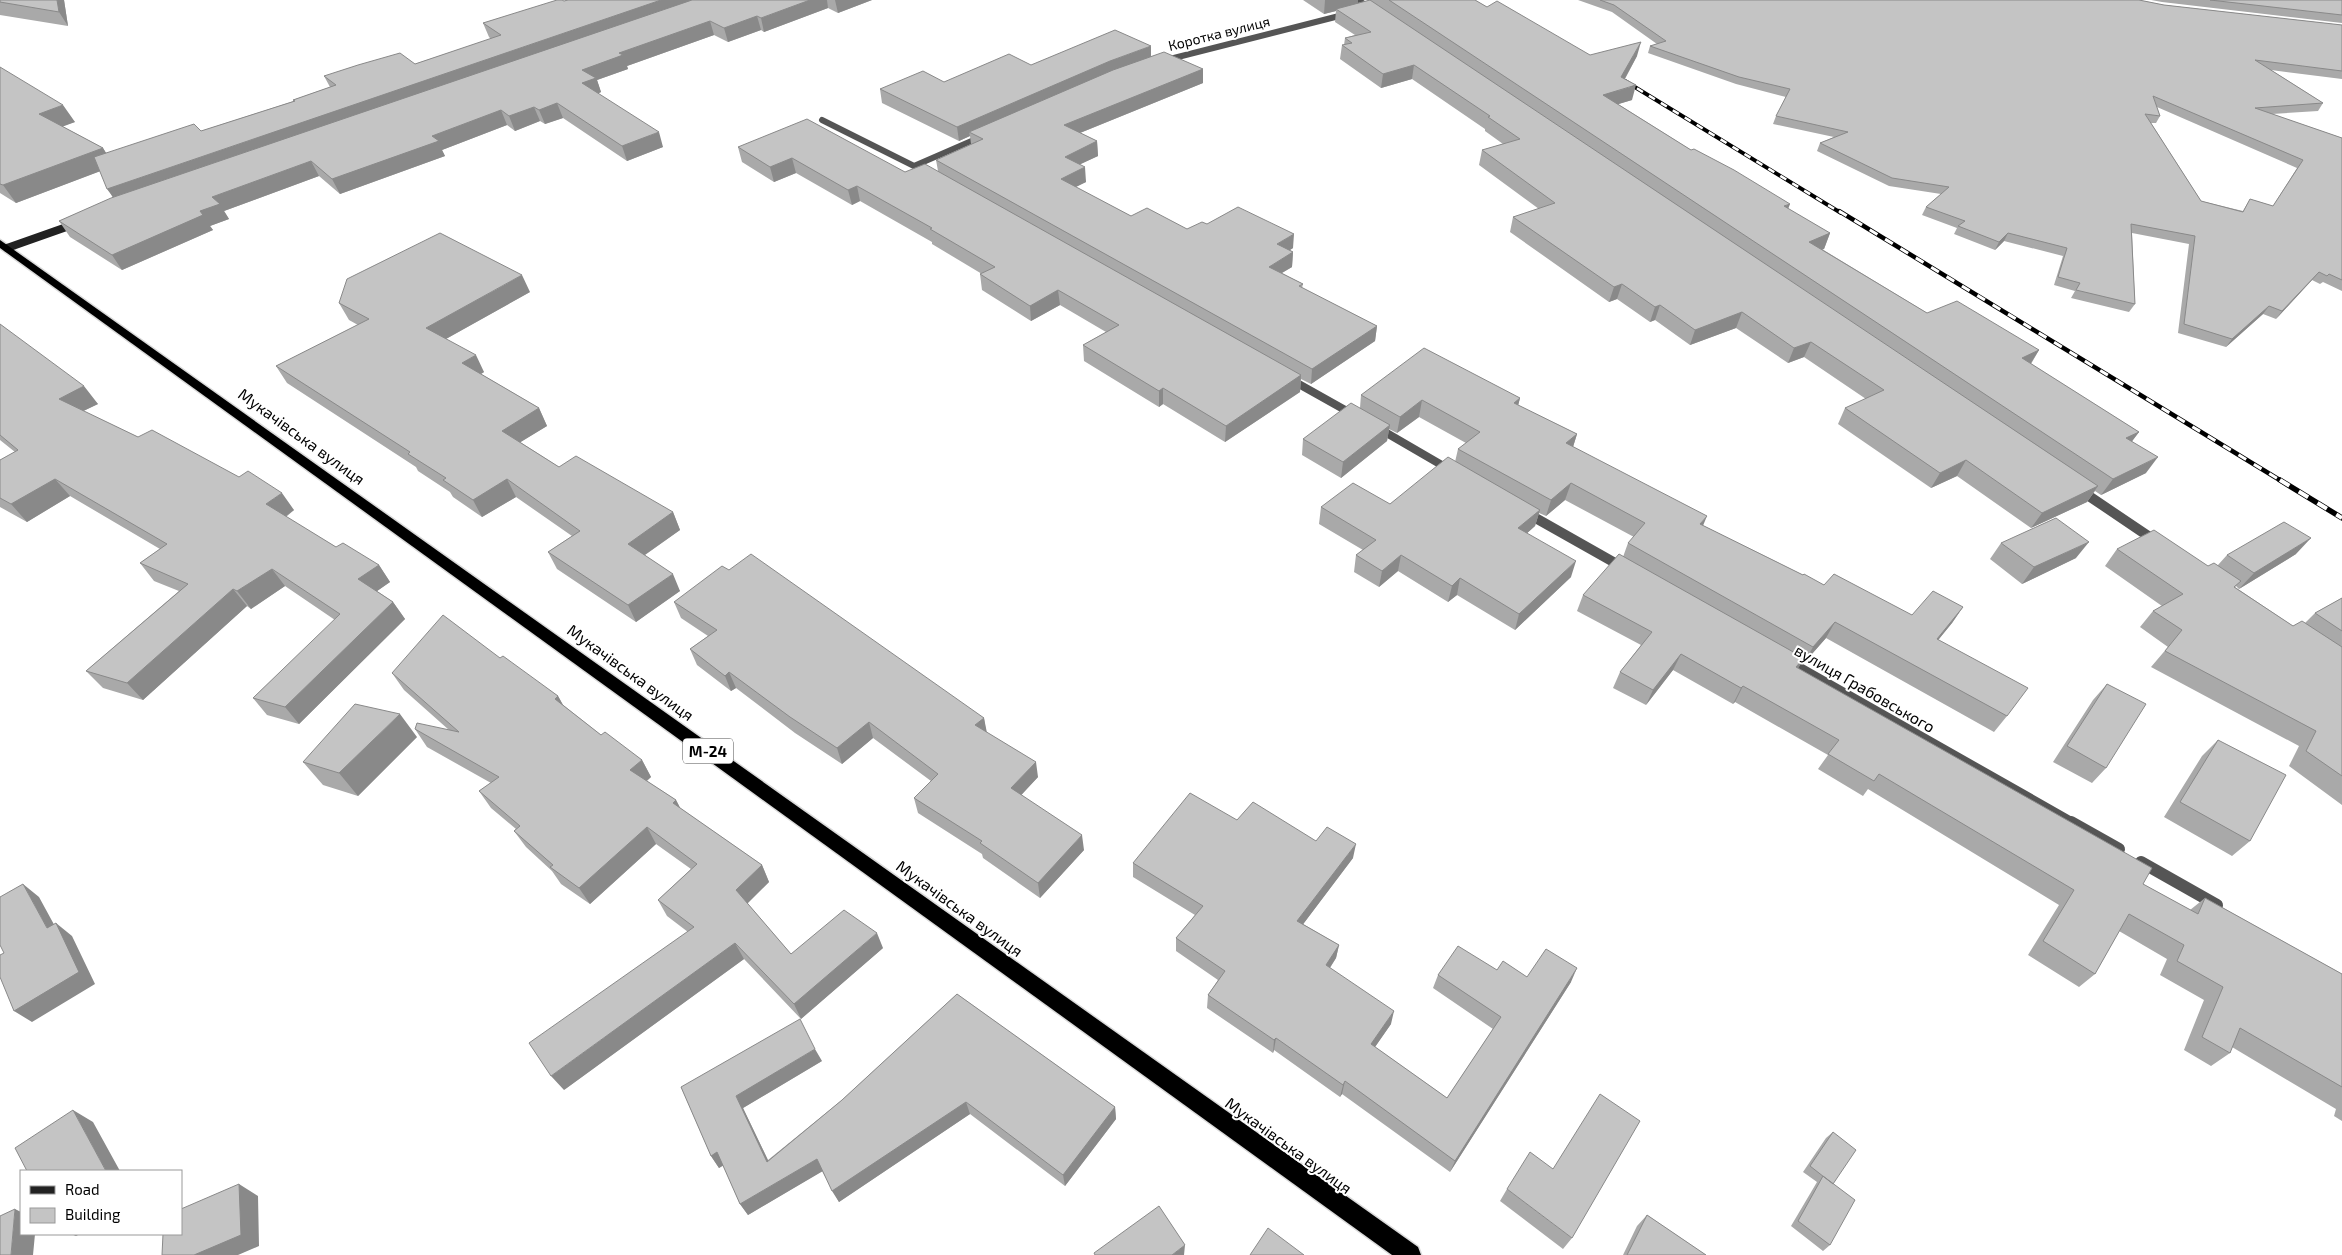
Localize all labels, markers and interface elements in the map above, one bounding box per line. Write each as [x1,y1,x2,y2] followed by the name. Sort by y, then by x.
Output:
[1166,12,1272,54] street label: Коротка вулиця
[234,384,369,489] street label: Мукачівська вулиця
[563,620,698,725] street label: Мукачівська вулиця
[1791,640,1939,737] street label: вулиця Грабовського
[683,738,733,764] road number: М-24
[892,856,1027,961] street label: Мукачівська вулиця
[1221,1093,1356,1198] street label: Мукачівська вулиця
[20,1170,182,1235] legend
[65,1180,100,1198] text: Road
[65,1205,121,1223] text: Building

